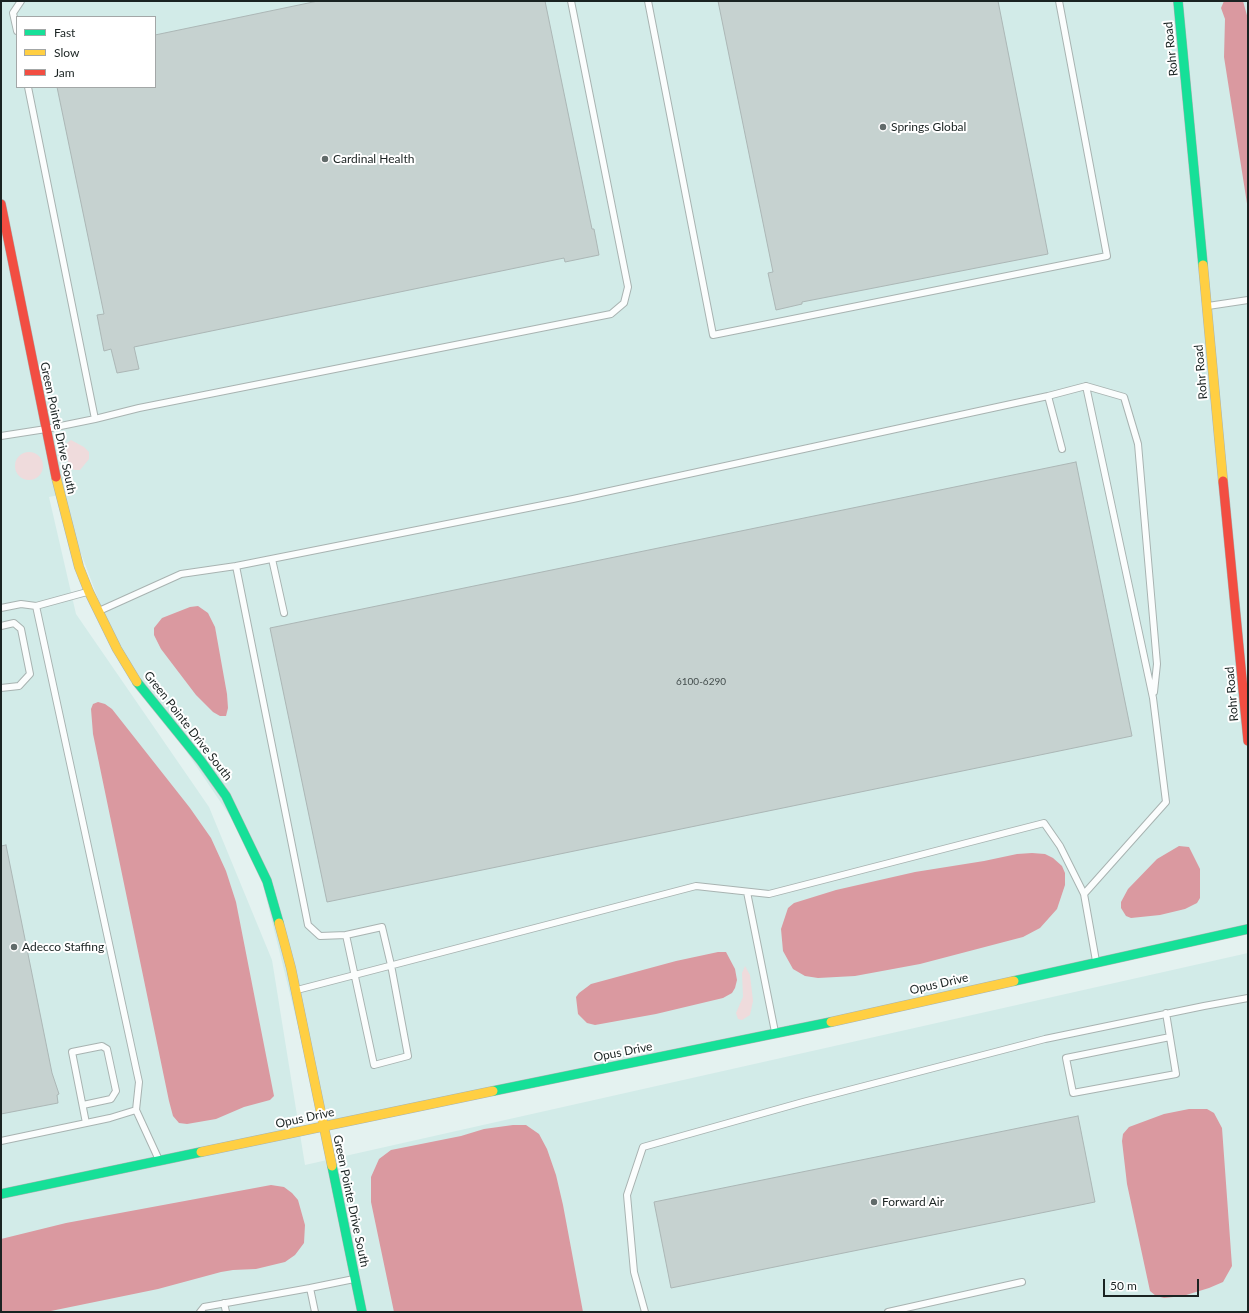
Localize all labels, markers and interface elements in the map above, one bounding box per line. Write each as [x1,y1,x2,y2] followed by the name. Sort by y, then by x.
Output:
[16,16,156,88] legend
[1161,21,1181,77] street label: Rohr Road
[54,25,75,40] text: Fast
[54,45,79,60] text: Slow
[54,65,75,80] text: Jam
[891,120,966,134] place label: Springs Global
[878,122,888,132] marker: Springs Global
[333,152,414,166] place label: Cardinal Health
[320,154,330,164] marker: Cardinal Health
[1191,344,1211,400] street label: Rohr Road
[37,361,79,495] street label: Green Pointe Drive South
[1222,666,1242,722] street label: Rohr Road
[141,668,235,784] street label: Green Pointe Drive South
[676,676,726,688] house number: 6100-6290
[22,940,104,954] place label: Adecco Staffing
[9,942,19,952] marker: Adecco Staffing
[908,970,970,998] street label: Opus Drive
[592,1039,654,1065] street label: Opus Drive
[274,1105,336,1131] street label: Opus Drive
[330,1134,372,1268] street label: Green Pointe Drive South
[882,1195,944,1209] place label: Forward Air
[869,1197,879,1207] marker: Forward Air
[1105,1271,1201,1297] scale bar
[1110,1278,1137,1293] text: 50 m

